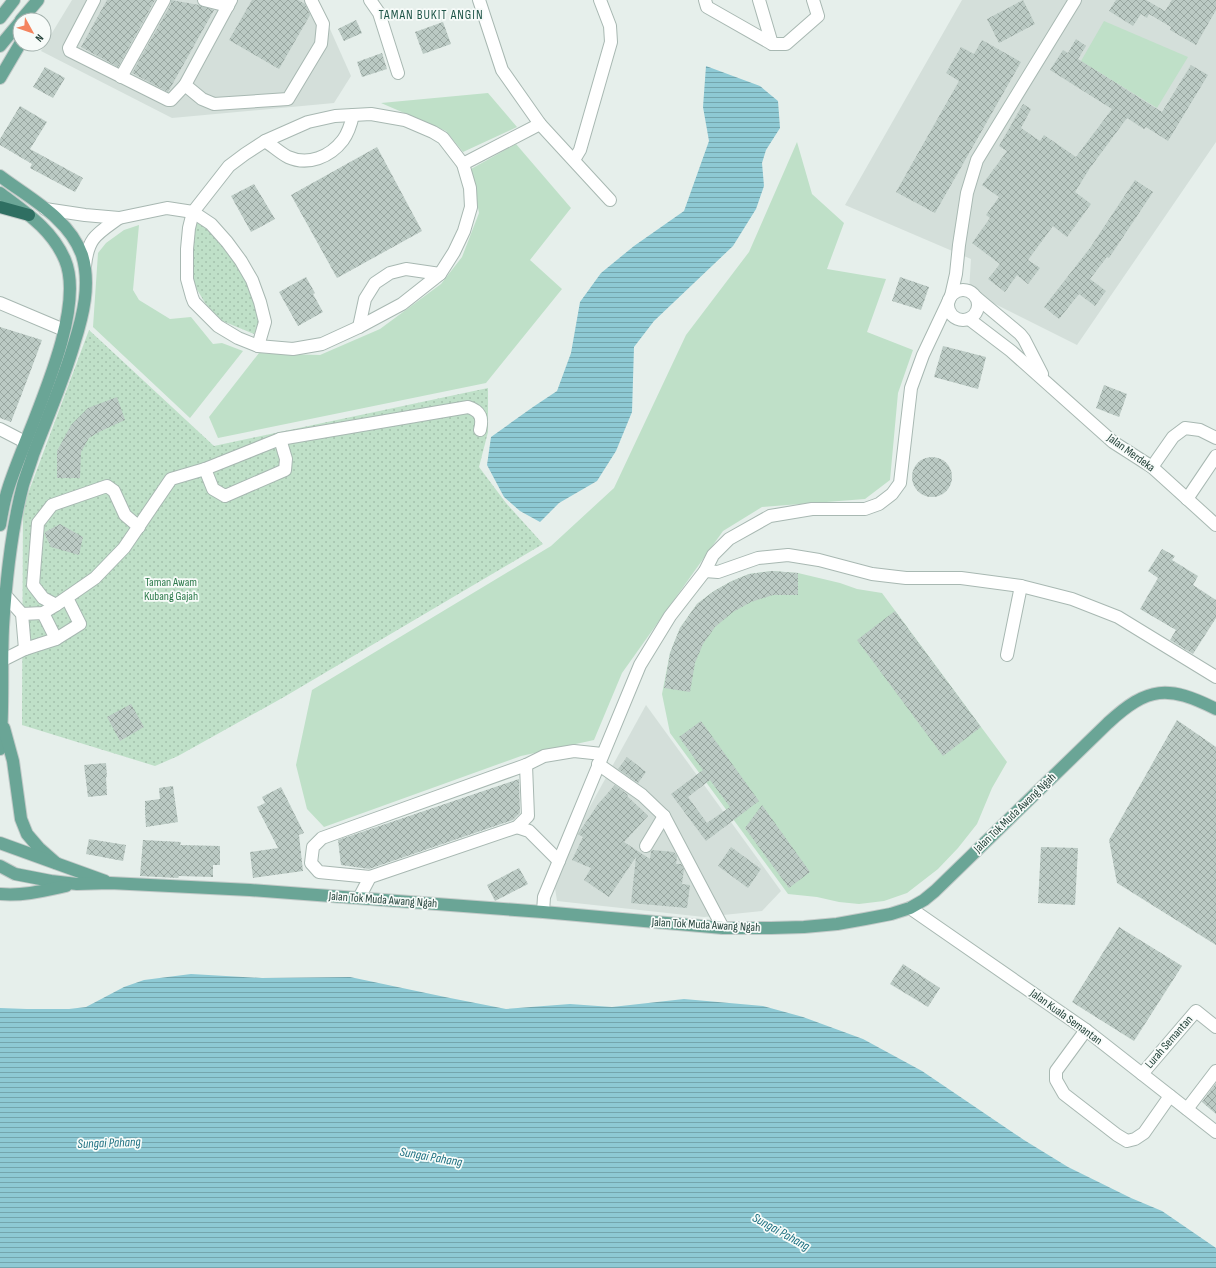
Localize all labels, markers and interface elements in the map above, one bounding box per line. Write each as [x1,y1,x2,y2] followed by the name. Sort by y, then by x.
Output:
[378,7,484,23] district label: TAMAN BUKIT ANGIN
[12,12,52,52] north arrow
[32,32,46,45] text: N
[1103,430,1158,476] street label: Jalan Merdeka
[144,575,198,604] park label: Taman Awam Kubang Gajah
[970,770,1059,857] street label: Jalan Tok Muda Awang Ngah
[327,889,438,911] street label: Jalan Tok Muda Awang Ngah
[650,915,761,935] street label: Jalan Tok Muda Awang Ngah
[1026,985,1105,1048] street label: Jalan Kuala Semantan
[1142,1012,1196,1072] street label: Lurah Semantan
[77,1134,142,1152] water label: Sungai Pahang
[398,1144,464,1170] water label: Sungai Pahang
[749,1210,813,1255] water label: Sungai Pahang

